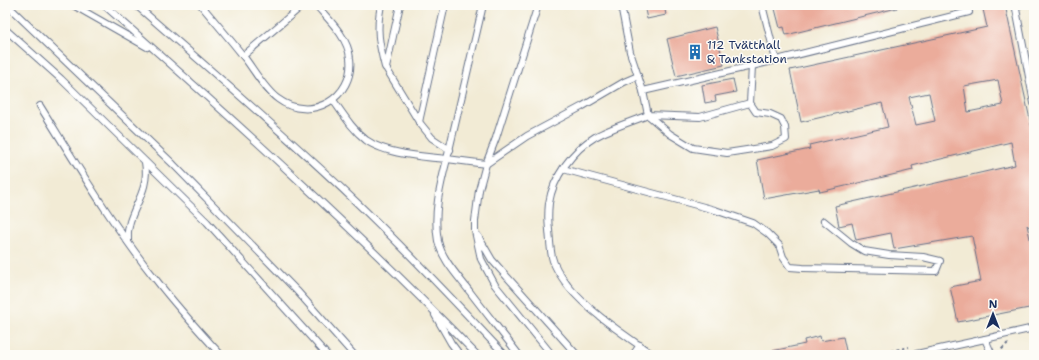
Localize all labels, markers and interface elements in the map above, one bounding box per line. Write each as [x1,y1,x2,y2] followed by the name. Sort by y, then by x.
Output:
[707,37,787,67] place label: 112 Tvätthall & Tankstation
[686,43,704,61] building icon: 112 Tvätthall & Tankstation
[973,294,1013,334] north arrow
[989,297,998,312] text: N

